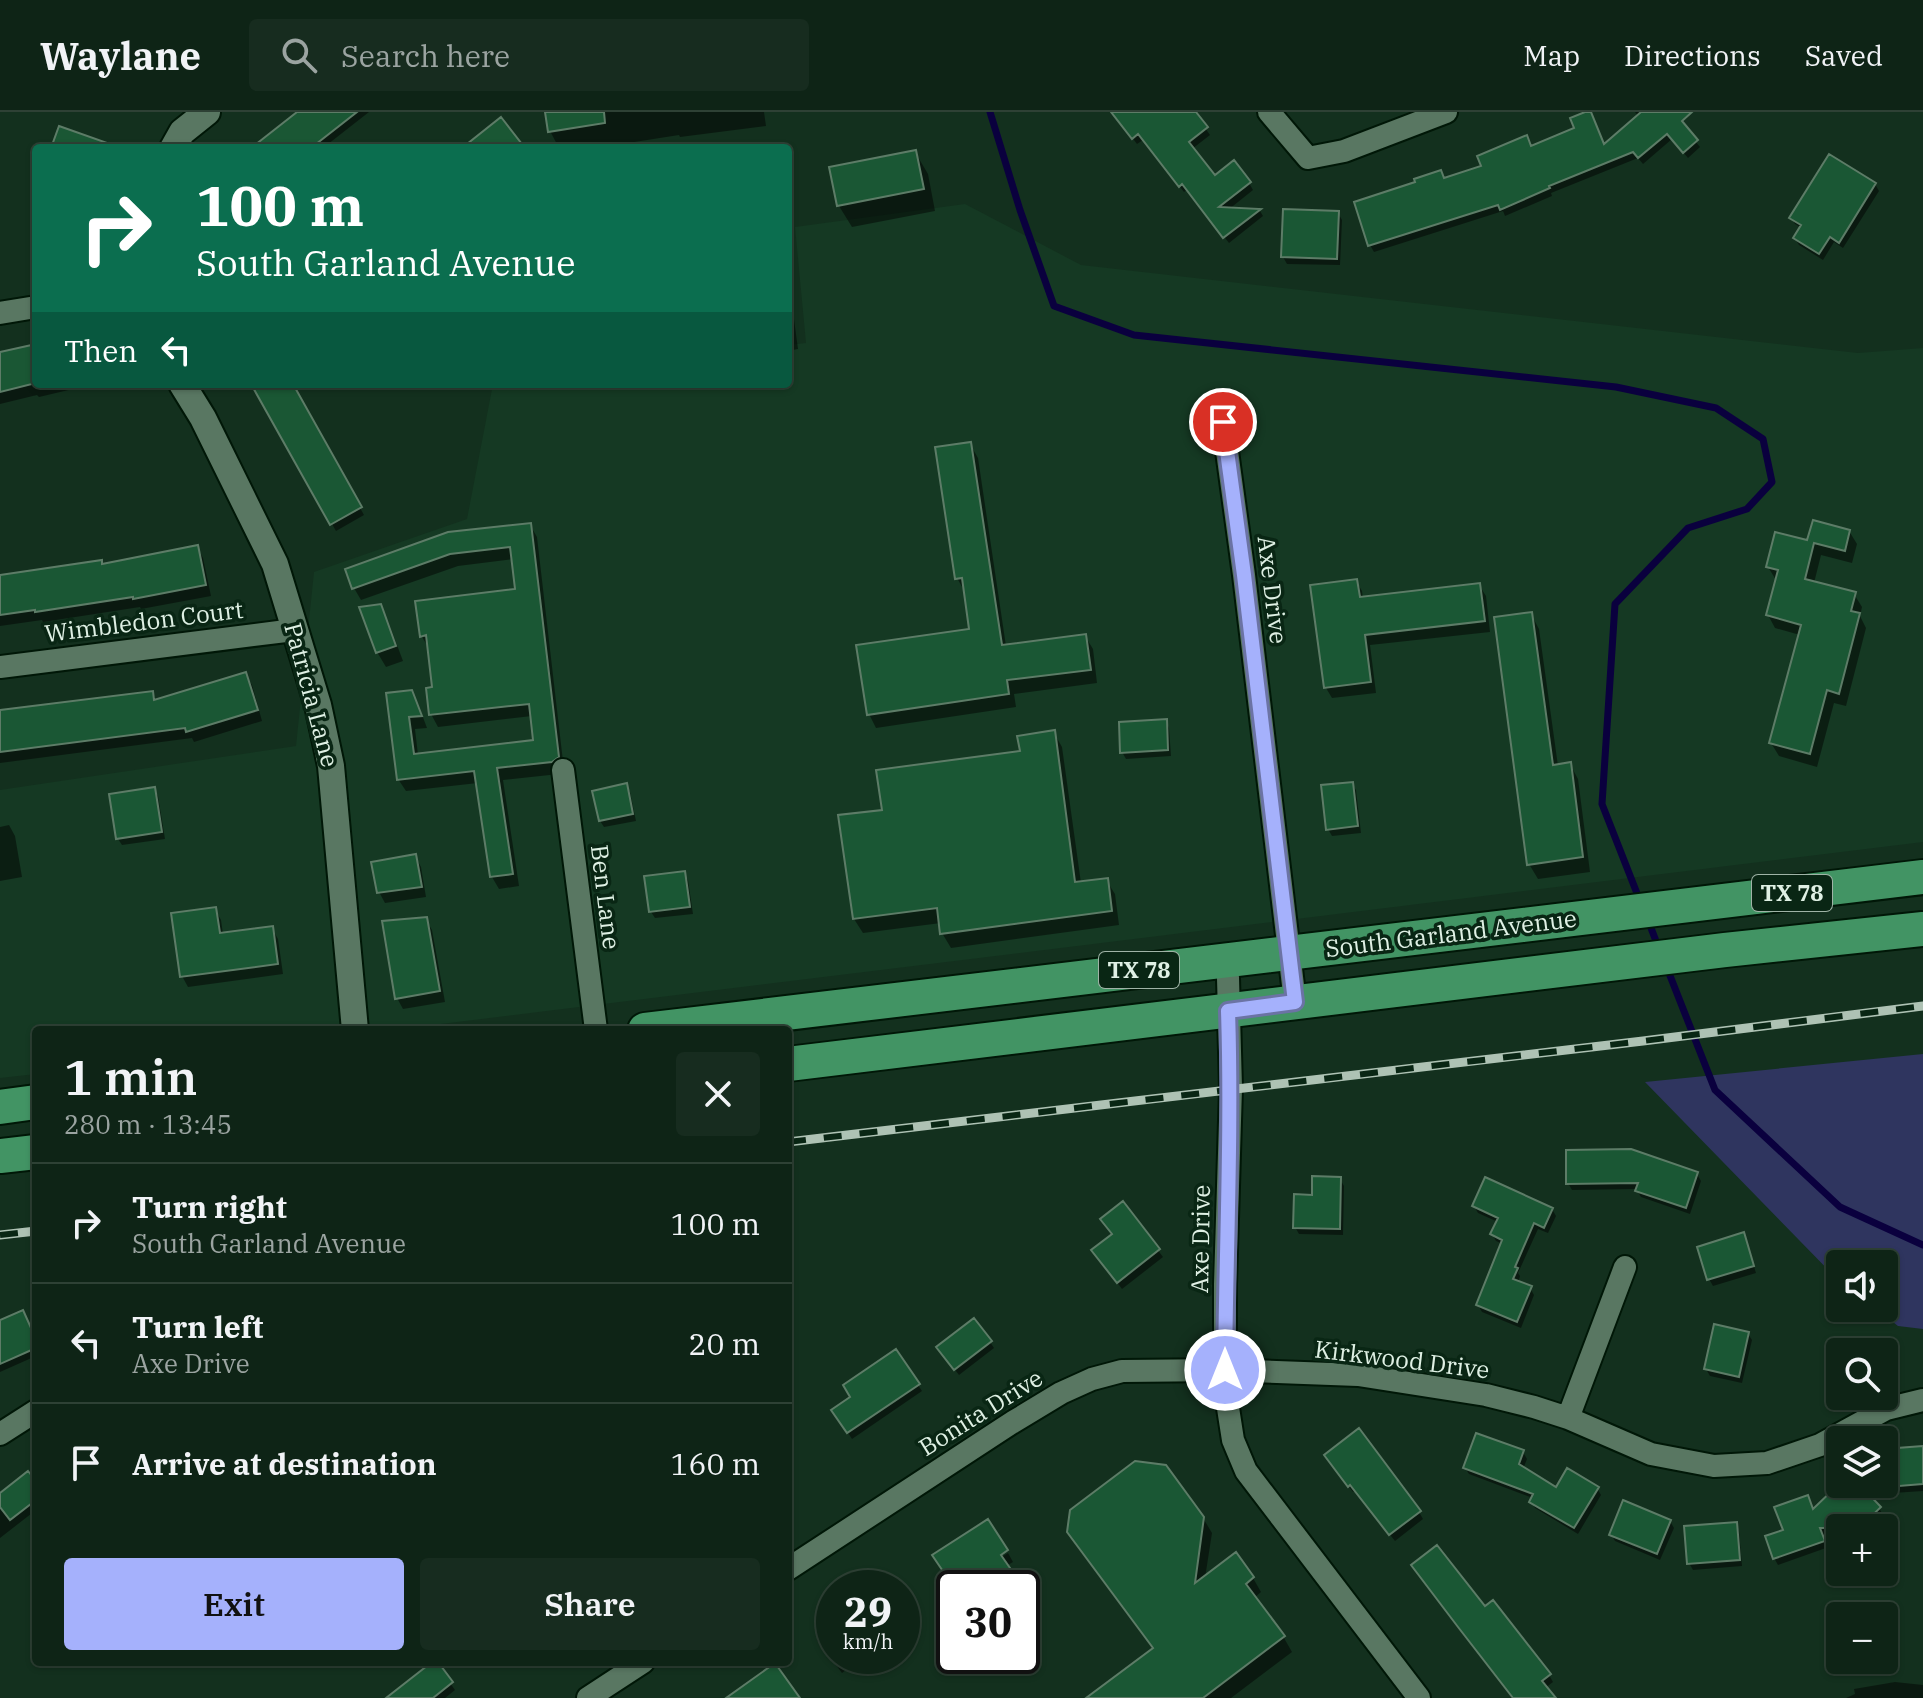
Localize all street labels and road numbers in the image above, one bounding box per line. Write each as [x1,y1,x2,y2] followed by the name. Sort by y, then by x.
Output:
[1250,534,1295,646] street label: Axe Drive
[43,593,245,649] street label: Wimbledon Court
[277,619,347,771] street label: Patricia Lane
[584,843,628,951] street label: Ben Lane
[1752,875,1832,911] road number: TX 78
[1323,902,1578,964] street label: South Garland Avenue
[1099,952,1179,988] road number: TX 78
[1183,1184,1217,1294] street label: Axe Drive
[1313,1332,1491,1386] street label: Kirkwood Drive
[913,1361,1048,1463] street label: Bonita Drive

